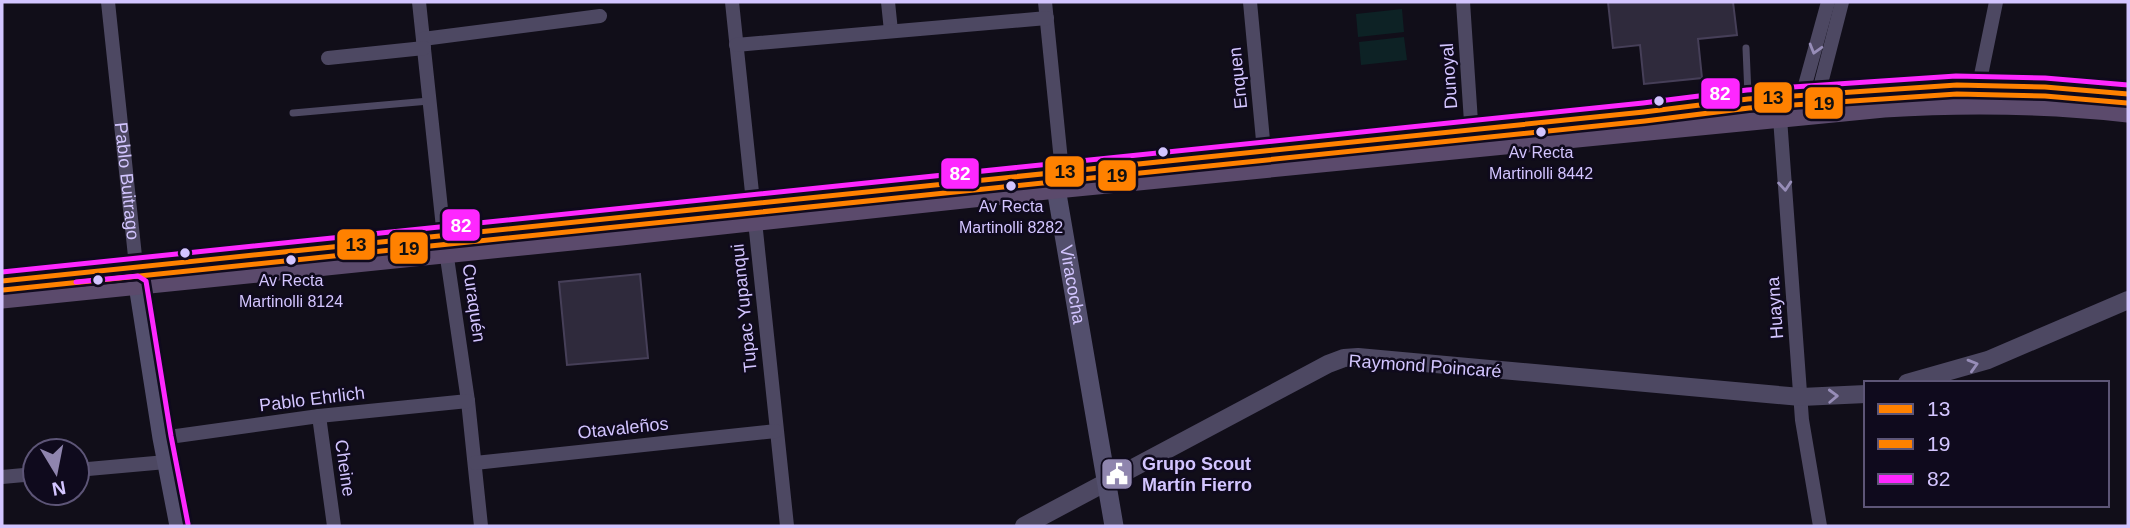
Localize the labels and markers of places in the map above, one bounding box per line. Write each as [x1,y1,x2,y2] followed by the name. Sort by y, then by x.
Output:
[1652,94,1666,108] unlabelled marker
[1534,125,1548,139] marker: Av Recta Martinolli 8442
[1489,144,1593,182] place label: Av Recta Martinolli 8442
[1156,145,1170,159] unlabelled marker
[1004,179,1018,193] marker: Av Recta Martinolli 8282
[959,198,1063,236] place label: Av Recta Martinolli 8282
[178,246,192,260] unlabelled marker
[284,253,298,267] marker: Av Recta Martinolli 8124
[239,272,343,310] place label: Av Recta Martinolli 8124
[91,273,105,287] unlabelled marker
[1142,454,1252,495] place label: Grupo Scout Martín Fierro
[1098,455,1136,493] public building icon: Grupo Scout Martín Fierro

